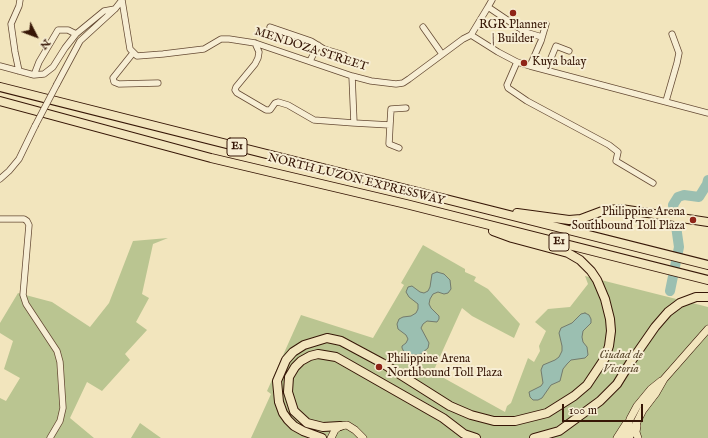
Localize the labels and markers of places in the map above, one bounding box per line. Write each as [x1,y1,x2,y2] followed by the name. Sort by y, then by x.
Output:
[508,8,518,18] marker: RGR Planner | Builder
[479,19,547,47] place label: RGR Planner | Builder
[532,56,586,70] place label: Kuya balay
[519,58,529,68] marker: Kuya balay
[572,206,685,234] place label: Philippine Arena Southbound Toll Plaza
[688,215,698,225] marker: Philippine Arena Southbound Toll Plaza
[387,353,502,381] place label: Philippine Arena Northbound Toll Plaza
[374,362,384,372] marker: Philippine Arena Northbound Toll Plaza

